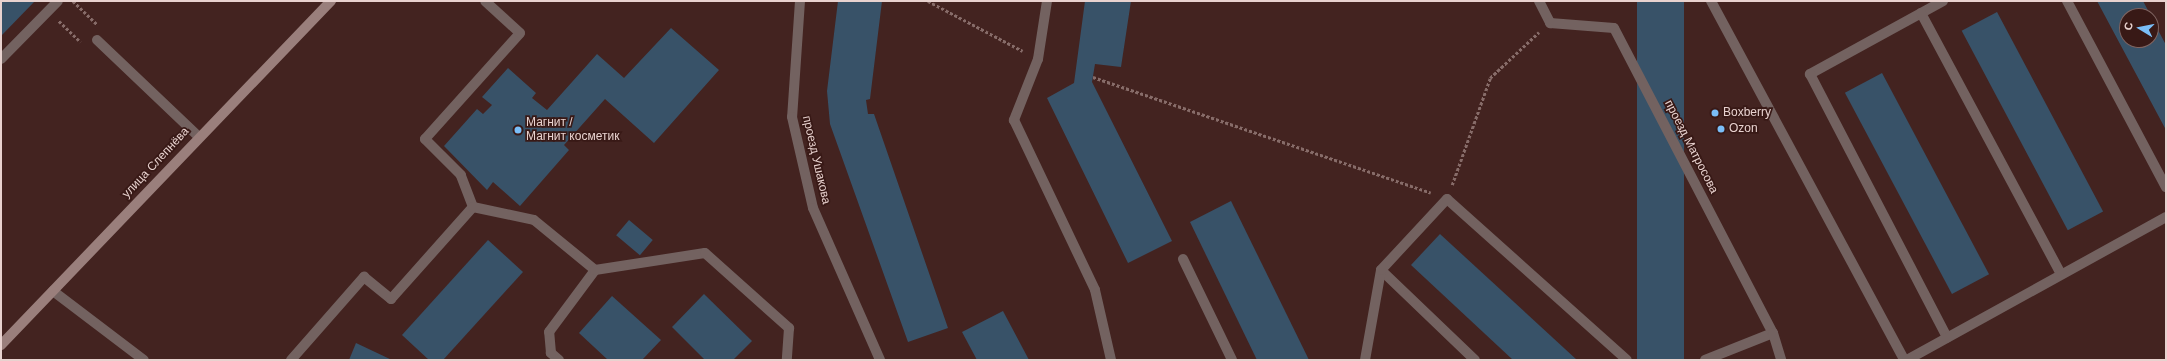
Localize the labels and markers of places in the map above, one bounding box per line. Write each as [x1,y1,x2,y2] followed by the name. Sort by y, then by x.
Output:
[1723,106,1771,120] place label: Boxberry
[1710,108,1720,118] marker: Boxberry
[526,116,619,144] place label: Магнит / Магнит косметик
[1729,122,1758,136] place label: Ozon
[1716,124,1726,134] marker: Ozon
[513,125,523,135] marker: Магнит / Магнит косметик

